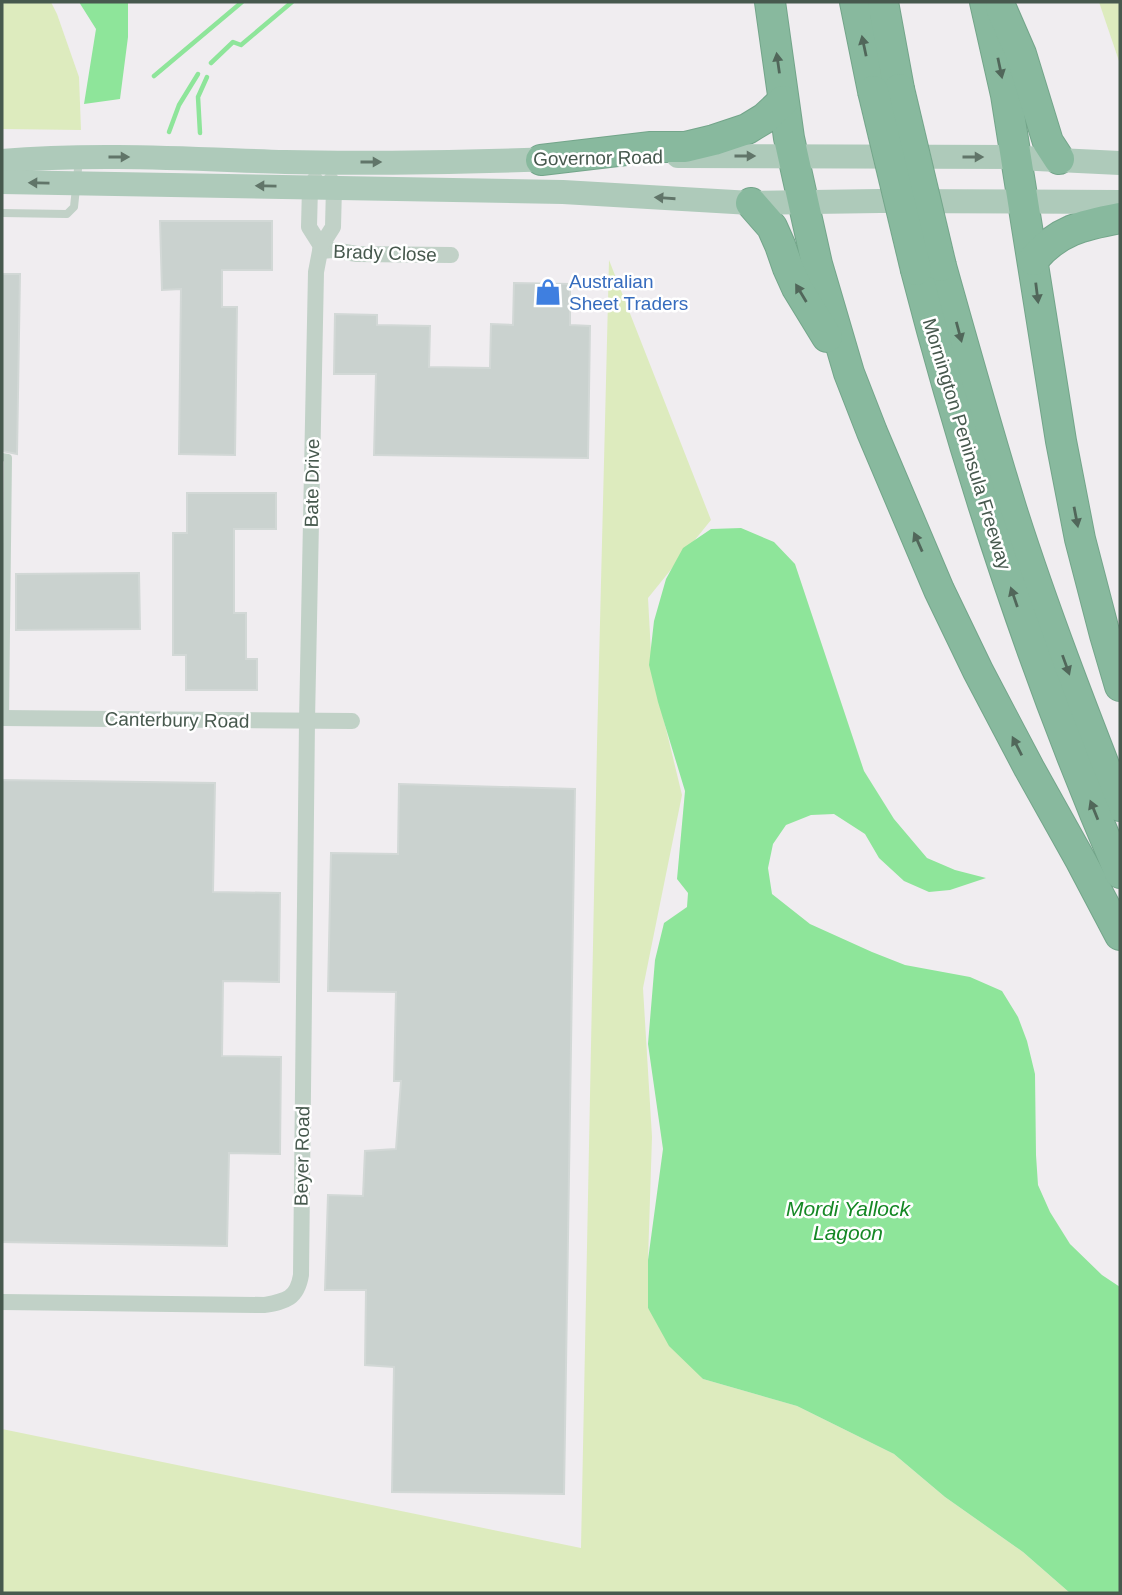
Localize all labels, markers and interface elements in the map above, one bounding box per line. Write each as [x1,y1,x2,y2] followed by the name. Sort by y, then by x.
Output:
[858,35,869,57] one-way arrow
[772,52,783,74] one-way arrow
[995,57,1006,79] one-way arrow
[533,146,663,170] street label: Governor Road
[734,150,756,162] one-way arrow
[108,151,130,163] one-way arrow
[962,151,984,163] one-way arrow
[360,156,382,168] one-way arrow
[28,177,50,189] one-way arrow
[255,181,277,192] one-way arrow
[654,192,676,203] one-way arrow
[333,241,437,265] street label: Brady Close
[569,271,688,314] place label: Australian Sheet Traders
[533,277,563,307] shop icon: Australian Sheet Traders
[1032,282,1043,304] one-way arrow
[795,284,808,303] one-way arrow
[919,316,1015,573] street label: Mornington Peninsula Freeway
[954,321,965,343] one-way arrow
[301,438,323,528] street label: Bate Drive
[1071,506,1082,528] one-way arrow
[912,532,924,552] one-way arrow
[1008,586,1019,607] one-way arrow
[1061,655,1072,676] one-way arrow
[104,708,250,732] street label: Canterbury Road
[1012,736,1023,756] one-way arrow
[1088,799,1099,820] one-way arrow
[291,1106,313,1206] street label: Beyer Road
[786,1197,912,1244] water label: Mordi Yallock Lagoon

